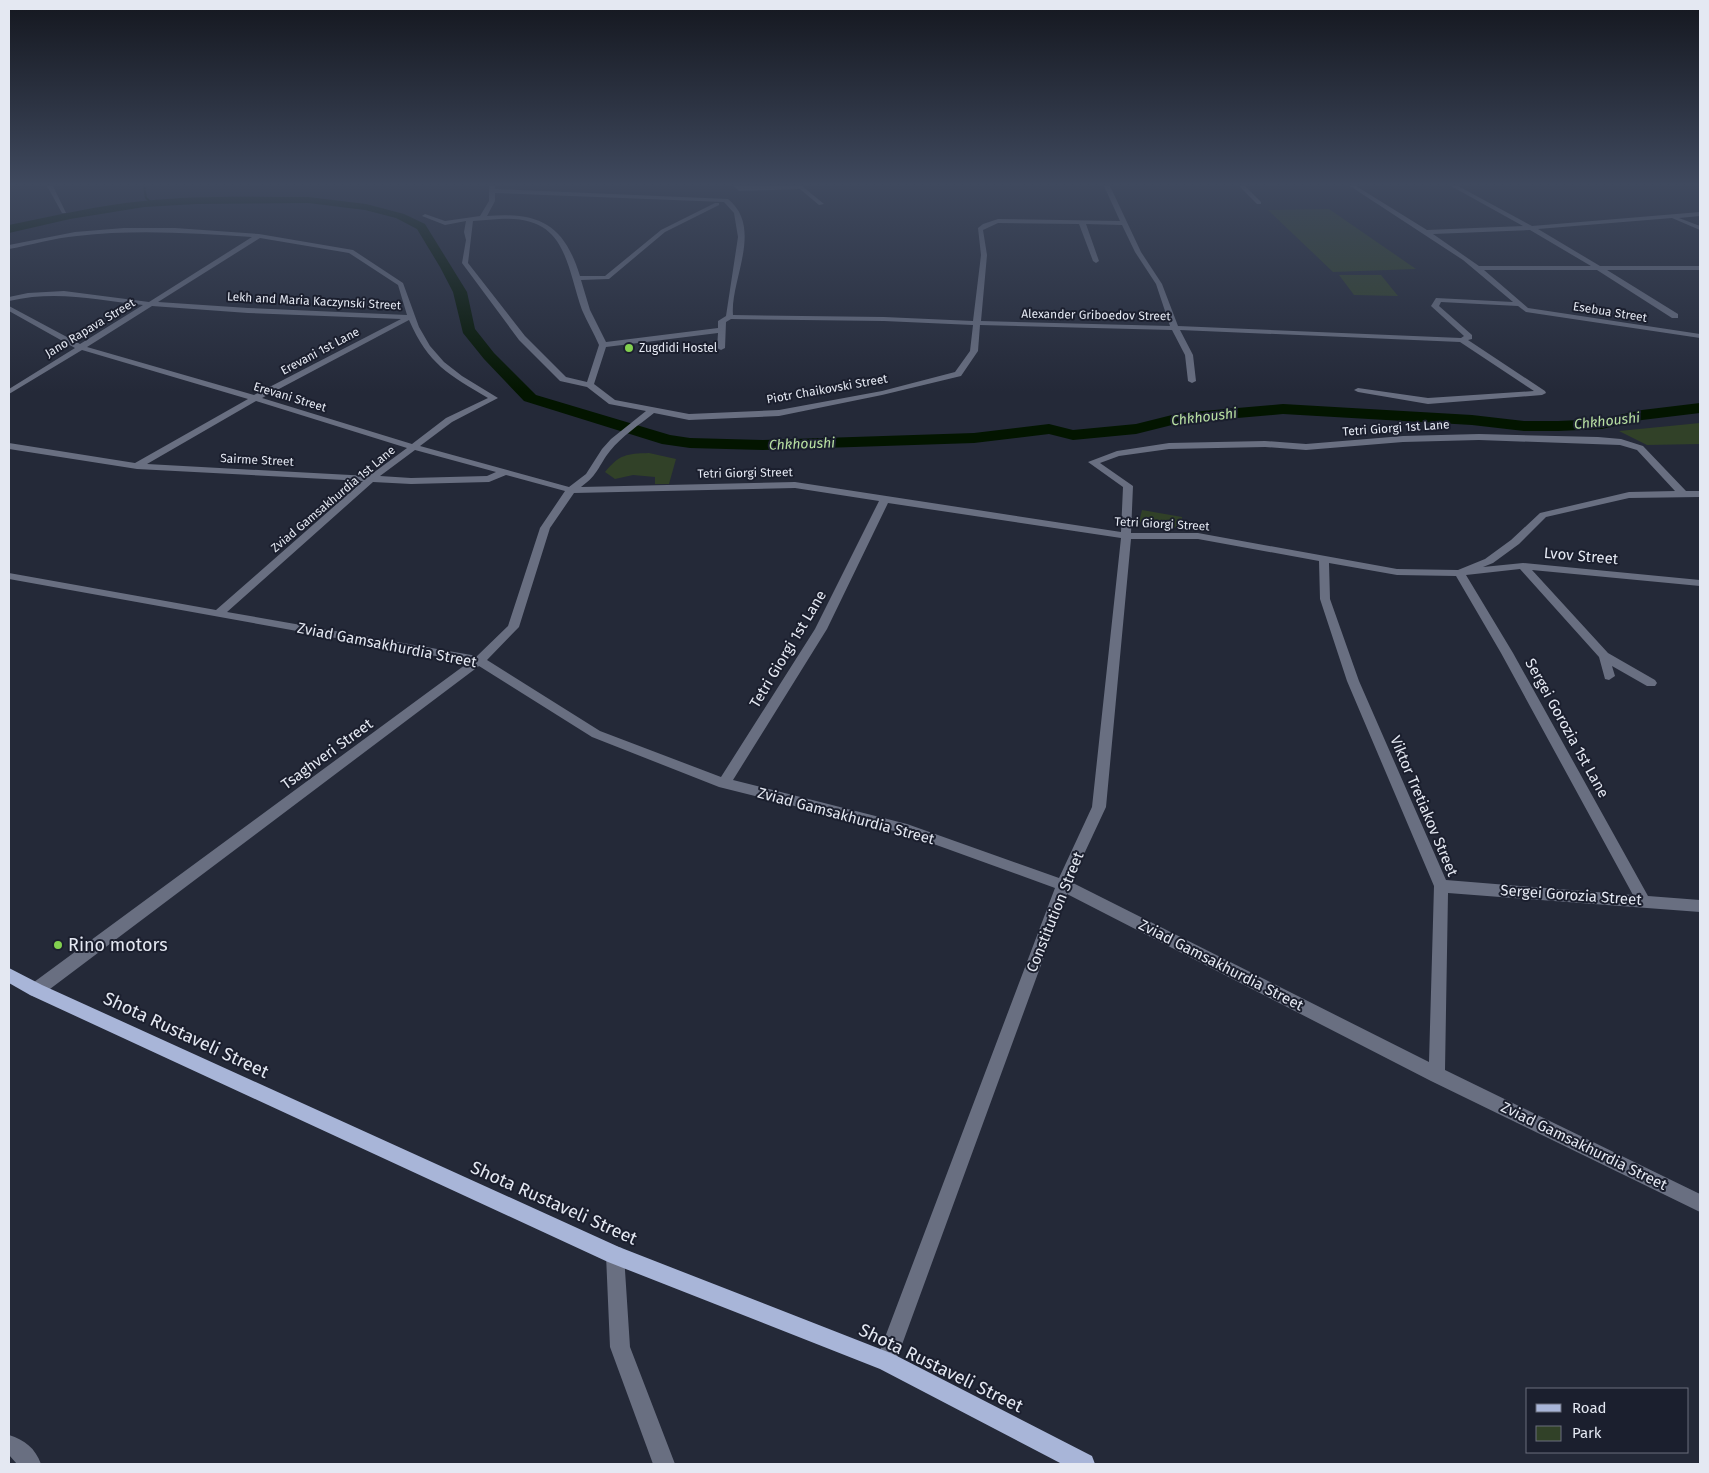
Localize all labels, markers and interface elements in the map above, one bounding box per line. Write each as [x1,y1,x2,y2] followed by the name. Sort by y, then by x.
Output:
[227,289,402,313] street label: Lekh and Maria Kaczynski Street
[42,295,138,360] street label: Jano Rapava Street
[1572,299,1649,325] street label: Esebua Street
[1021,307,1172,323] street label: Alexander Griboedov Street
[278,324,362,378] street label: Erevani 1st Lane
[639,341,718,355] place label: Zugdidi Hostel
[623,342,635,354] marker: Zugdidi Hostel
[765,371,889,407] street label: Piotr Chaikovski Street
[252,379,329,415] street label: Erevani Street
[1170,405,1238,429] water label: Chkhoushi
[1573,409,1641,433] water label: Chkhoushi
[1342,417,1450,439] street label: Tetri Giorgi 1st Lane
[769,434,835,454] water label: Chkhoushi
[268,443,398,555] street label: Zviad Gamsakhurdia 1st Lane
[220,451,295,469] street label: Sairme Street
[697,465,793,481] street label: Tetri Giorgi Street
[1114,515,1211,534] street label: Tetri Giorgi Street
[1543,544,1619,568] street label: Lvov Street
[746,587,830,711] street label: Tetri Giorgi 1st Lane
[296,619,479,671] street label: Zviad Gamsakhurdia Street
[1521,655,1613,801] street label: Sergei Gorozia 1st Lane
[278,714,377,793] street label: Tsaghveri Street
[1386,733,1462,879] street label: Viktor Tretiakov Street
[756,784,937,848] street label: Zviad Gamsakhurdia Street
[1023,849,1088,975] street label: Constitution Street
[1500,881,1643,909] street label: Sergei Gorozia Street
[1136,916,1307,1015] street label: Zviad Gamsakhurdia Street
[68,934,168,956] place label: Rino motors
[52,939,64,951] marker: Rino motors
[100,987,273,1083] street label: Shota Rustaveli Street
[1498,1098,1670,1194] street label: Zviad Gamsakhurdia Street
[467,1156,641,1250] street label: Shota Rustaveli Street
[855,1319,1027,1418] street label: Shota Rustaveli Street
[1526,1388,1689,1453] legend
[1572,1399,1607,1417] text: Road
[1572,1424,1602,1442] text: Park

